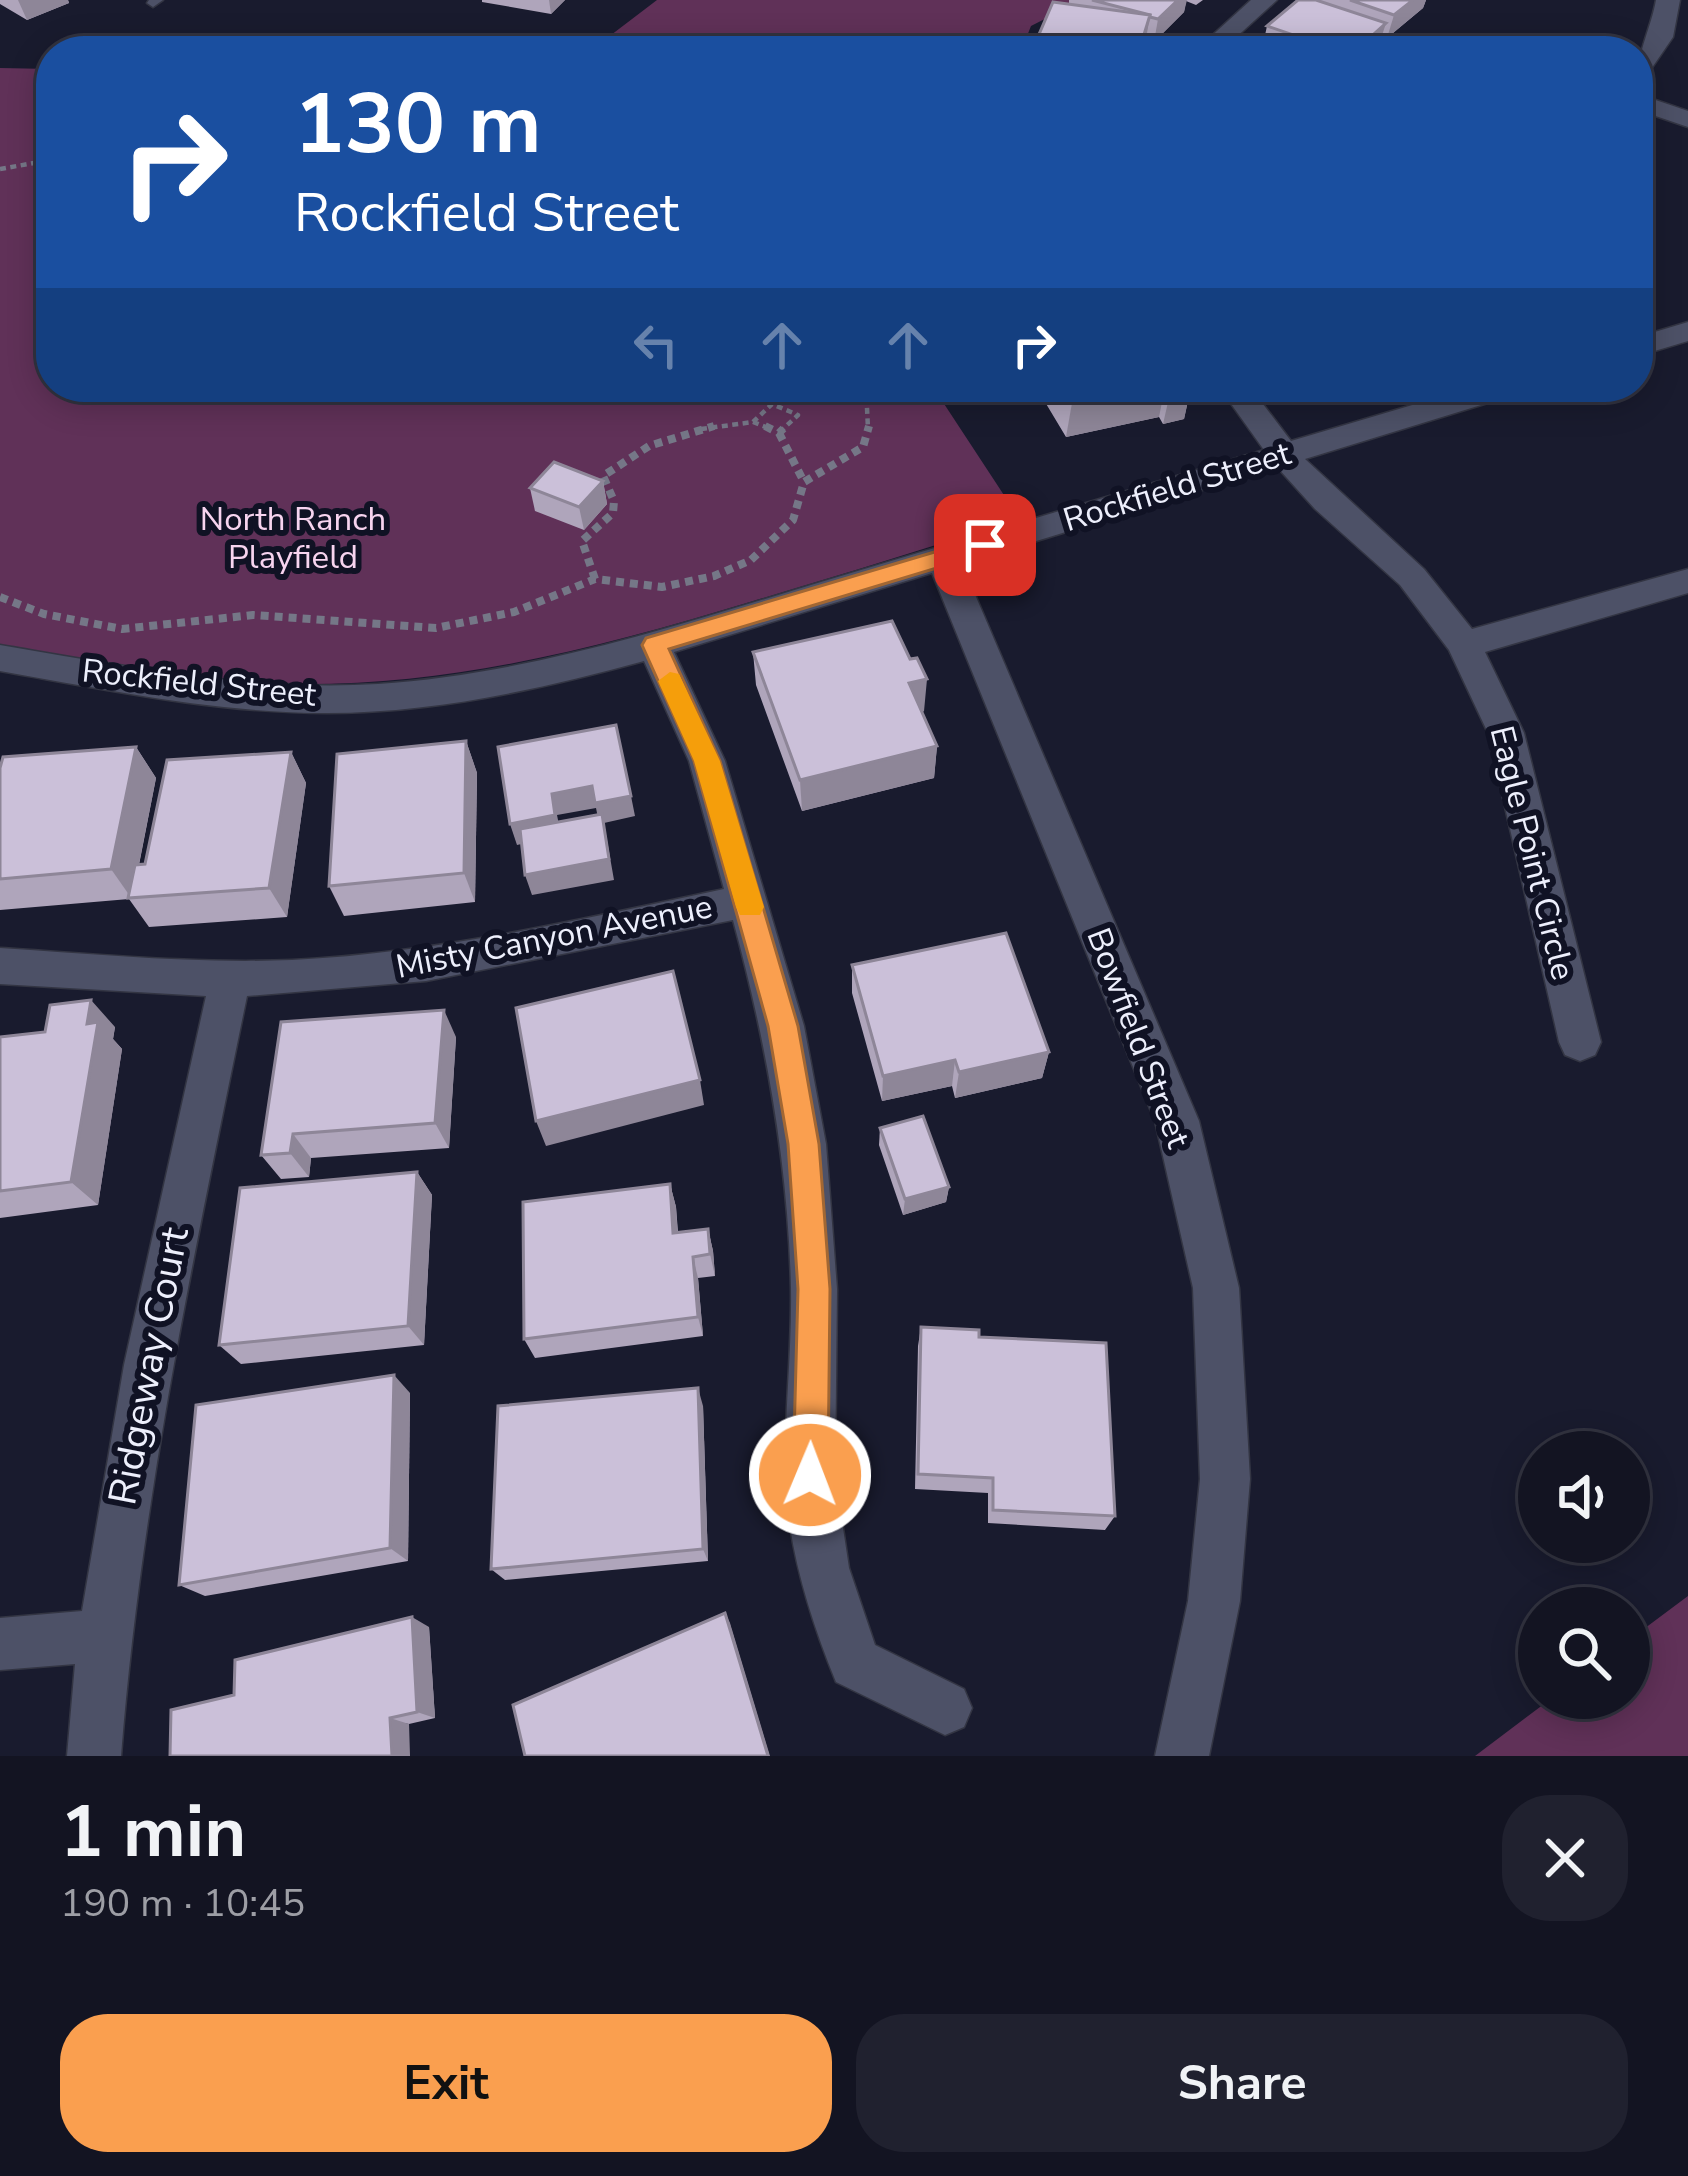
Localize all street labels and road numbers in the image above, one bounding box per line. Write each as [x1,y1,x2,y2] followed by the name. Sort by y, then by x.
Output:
[1058,431,1296,543] street label: Rockfield Street
[80,648,319,718] street label: Rockfield Street
[1479,721,1585,985] street label: Eagle Point Circle
[392,884,716,990] street label: Misty Canyon Avenue
[1075,922,1201,1155] street label: Bowfield Street
[96,1223,202,1509] street label: Ridgeway Court

